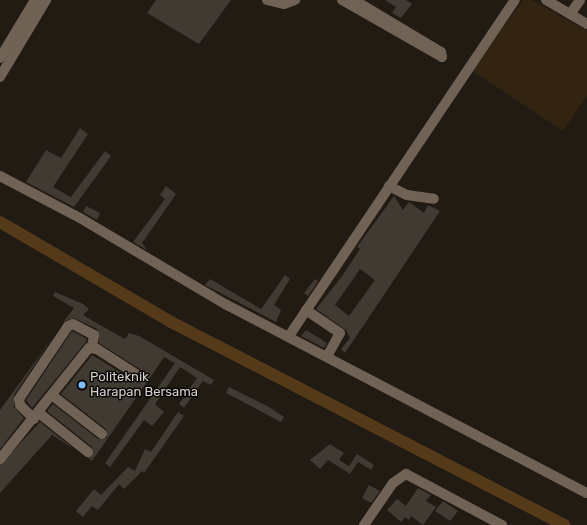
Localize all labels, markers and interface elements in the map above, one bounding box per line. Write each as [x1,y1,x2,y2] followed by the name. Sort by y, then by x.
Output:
[90,370,198,401] place label: Politeknik Harapan Bersama
[77,380,87,390] marker: Politeknik Harapan Bersama

